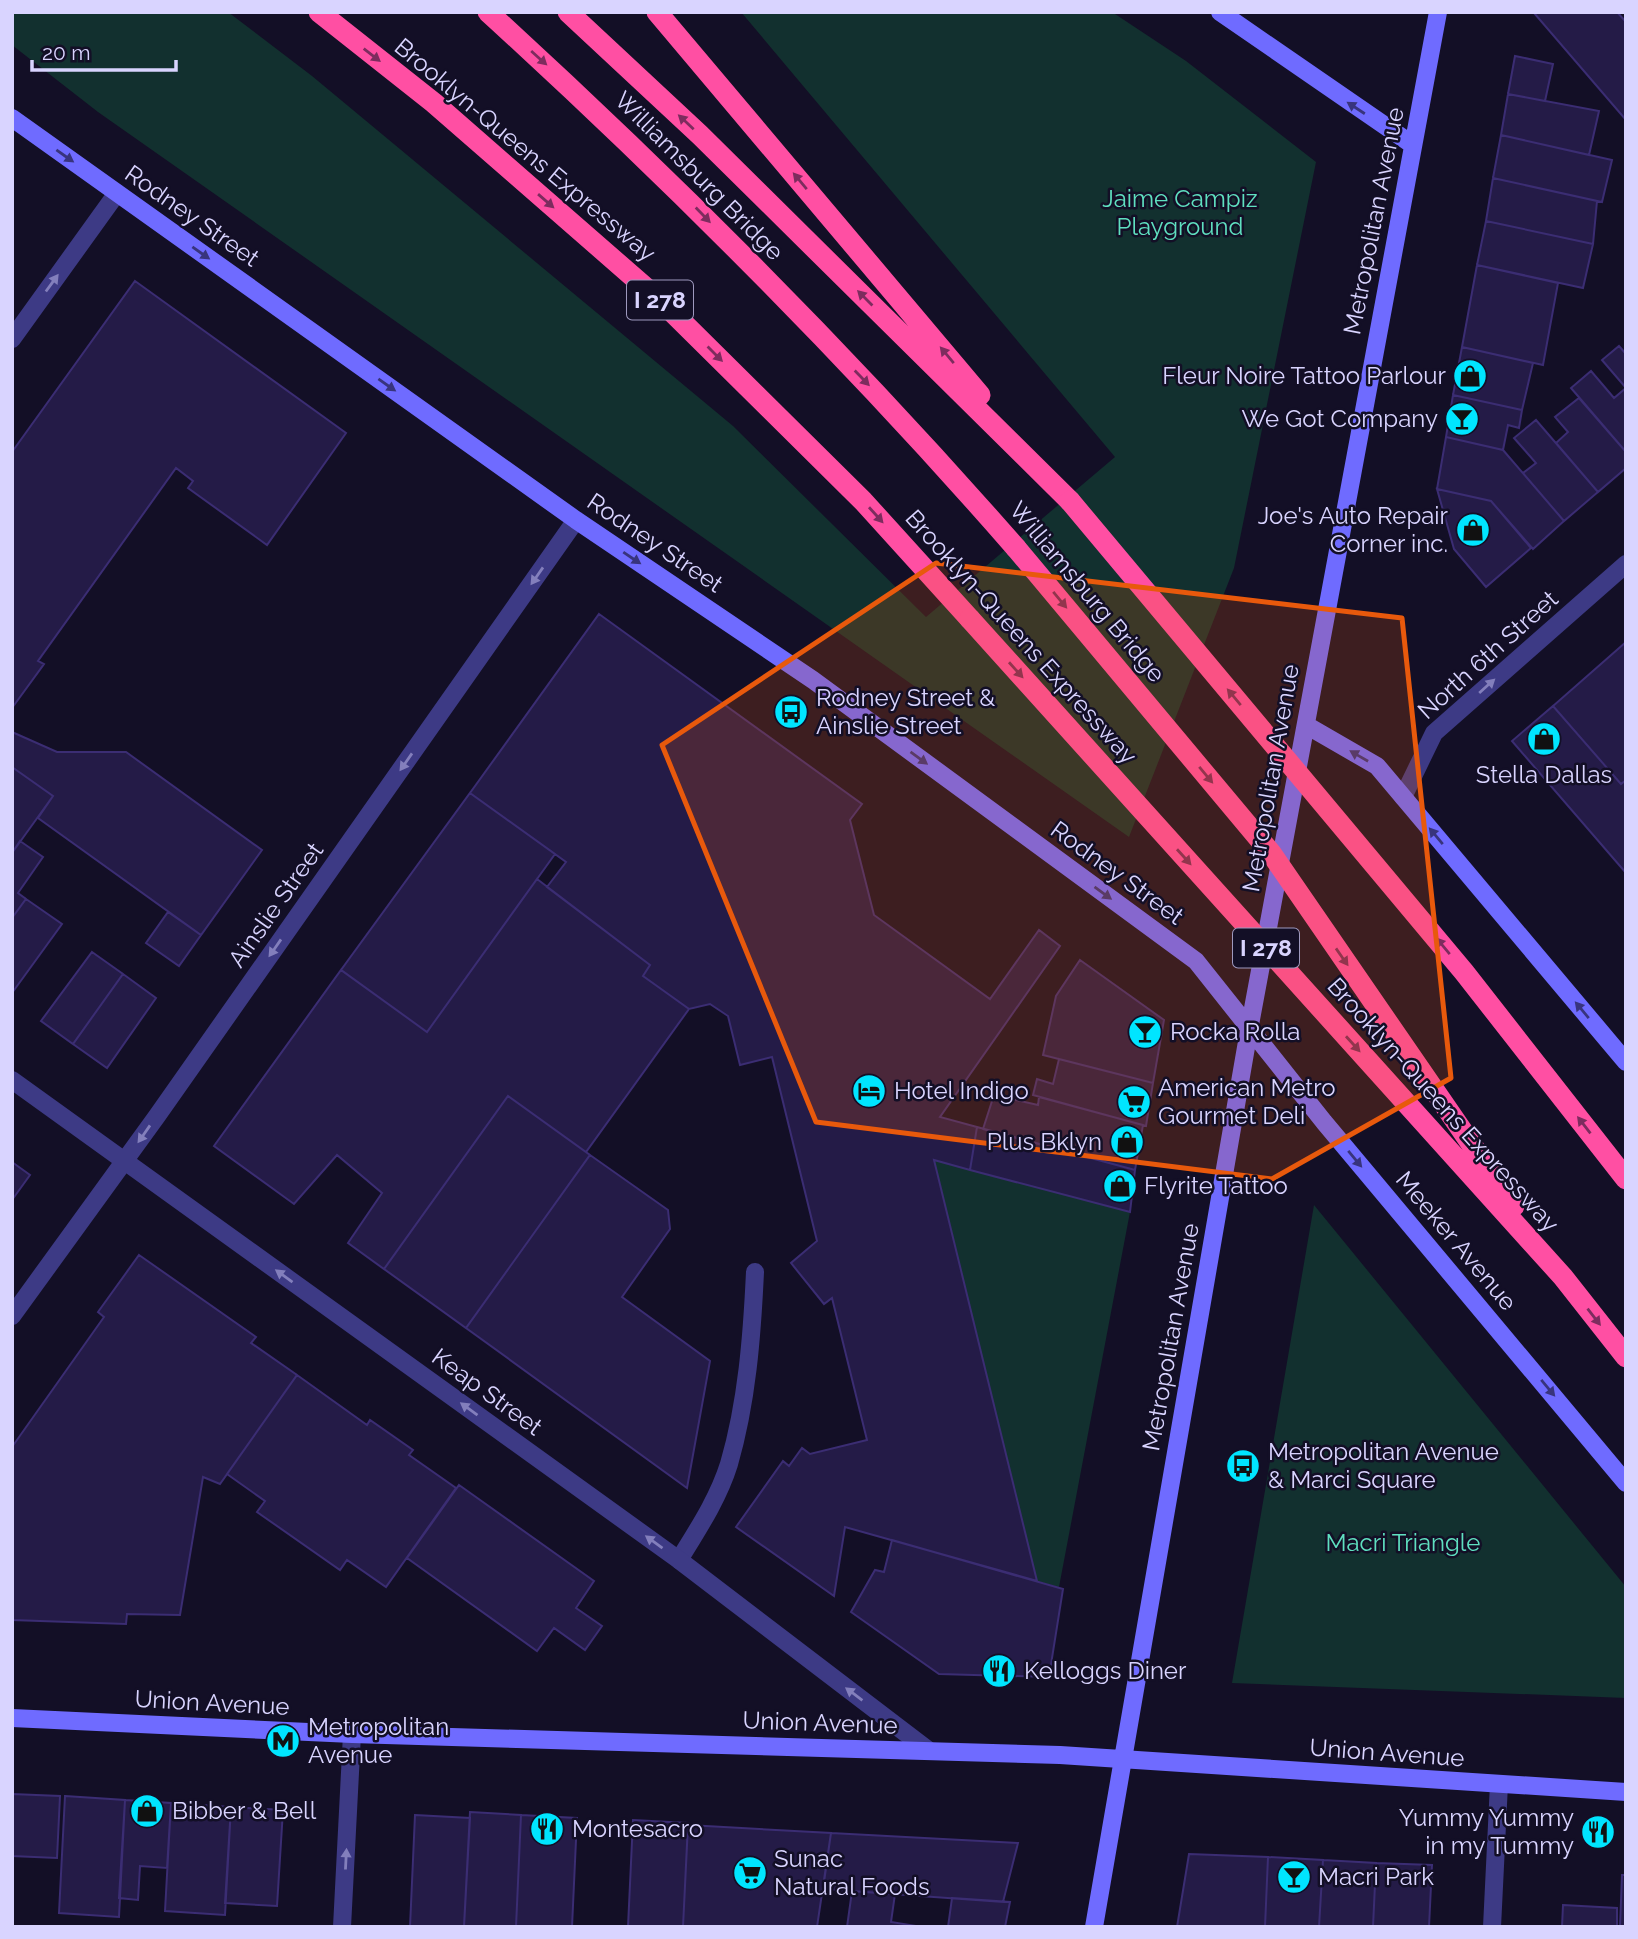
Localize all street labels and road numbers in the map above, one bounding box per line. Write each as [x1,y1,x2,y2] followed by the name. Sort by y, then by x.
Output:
[389,32,662,267] street label: Brooklyn-Queens Expressway
[609,85,790,266] street label: Williamsburg Bridge
[1337,105,1410,337] street label: Metropolitan Avenue
[120,159,265,273] street label: Rodney Street
[627,280,693,320] road number: I 278
[582,487,729,599] street label: Rodney Street
[1003,495,1171,688] street label: Williamsburg Bridge
[899,504,1143,770] street label: Brooklyn-Queens Expressway
[1412,584,1564,725] street label: North 6th Street
[1236,662,1305,894] street label: Metropolitan Avenue
[1045,815,1189,931] street label: Rodney Street
[222,837,329,973] street label: Ainslie Street
[1233,928,1299,967] road number: I 278
[1321,972,1565,1238] street label: Brooklyn-Queens Expressway
[1390,1165,1523,1316] street label: Meeker Avenue
[1136,1221,1205,1453] street label: Metropolitan Avenue
[426,1342,548,1441] street label: Keap Street
[134,1684,290,1721] street label: Union Avenue
[742,1705,898,1740] street label: Union Avenue
[1309,1733,1465,1772] street label: Union Avenue

